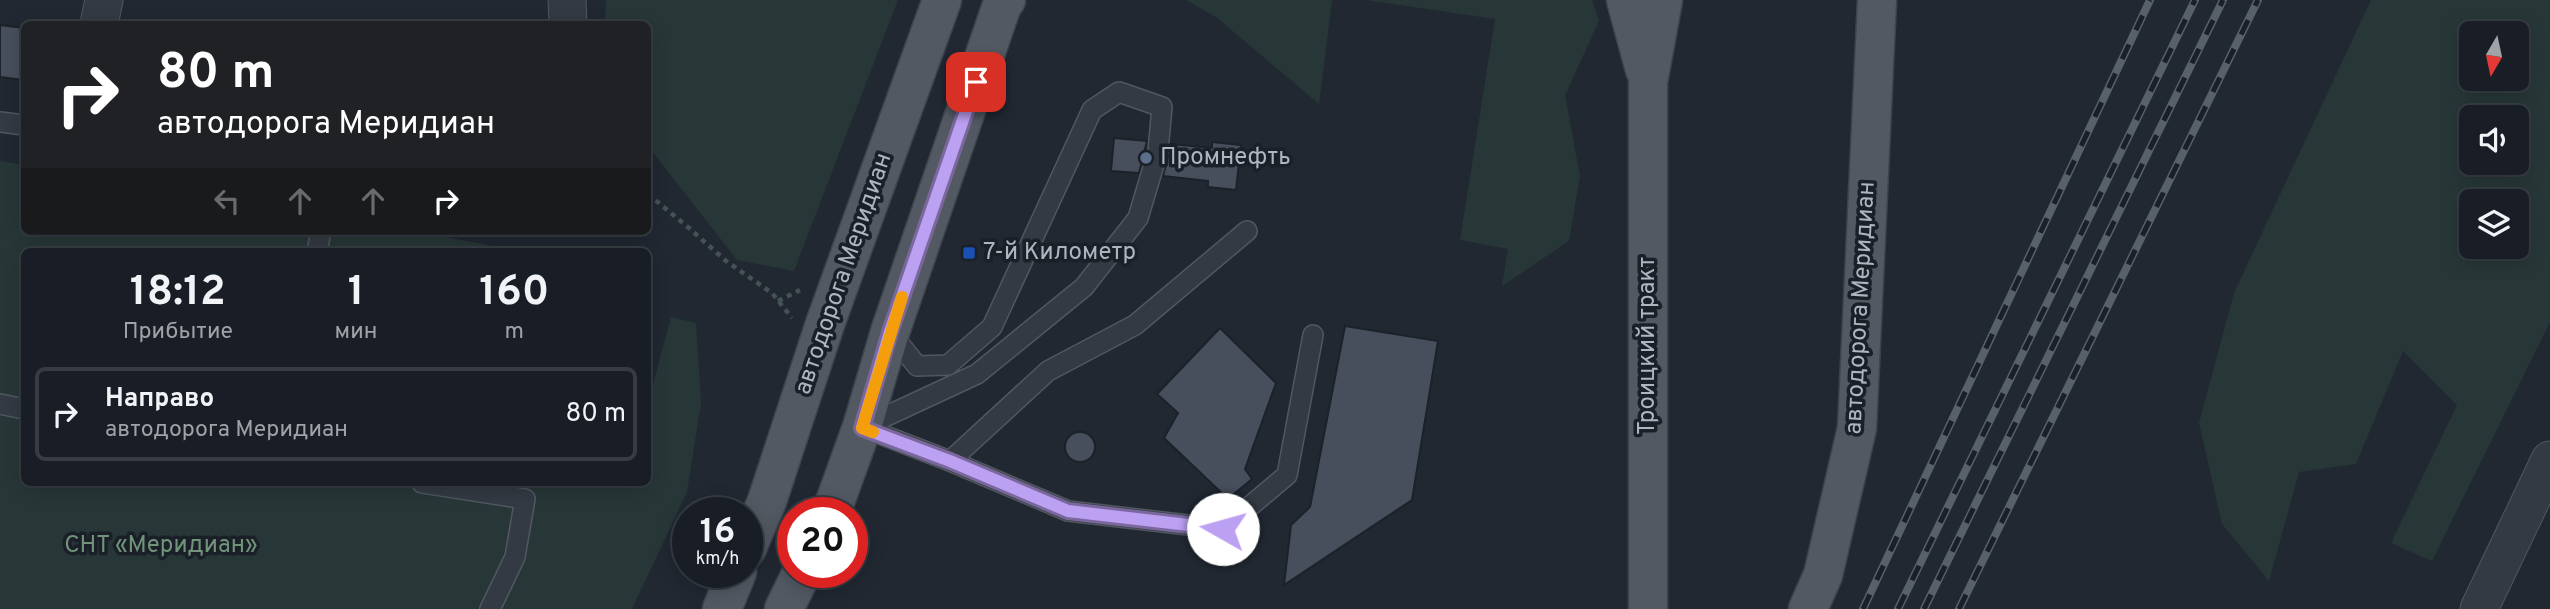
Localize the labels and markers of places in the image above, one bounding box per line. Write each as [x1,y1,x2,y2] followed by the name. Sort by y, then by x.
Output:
[946,52,1006,112] pin
[1160,143,1291,173] place label: Промнефть
[1138,150,1154,166] marker: Промнефть
[983,238,1136,268] place label: 7-й Километр
[961,245,977,261] marker: 7-й Километр

